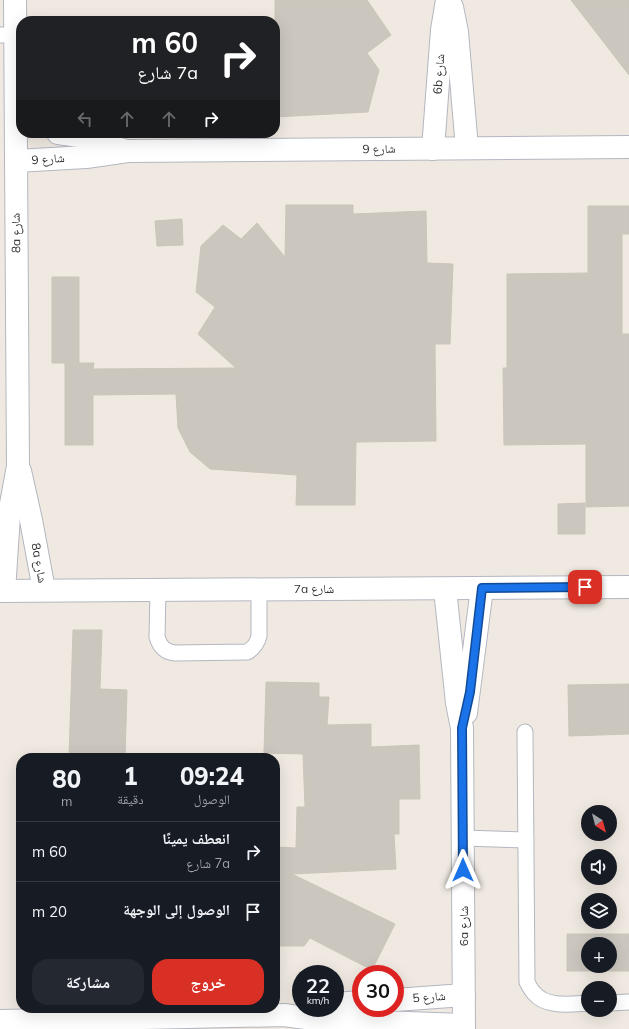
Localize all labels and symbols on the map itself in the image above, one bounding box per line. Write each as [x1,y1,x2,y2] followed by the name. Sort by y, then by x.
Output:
[430,53,448,95] street label: 6b شارع
[362,141,396,157] street label: شارع 9
[31,150,65,168] street label: شارع 9
[8,213,24,253] street label: 8a شارع
[28,542,50,584] street label: 8a شارع
[568,570,602,604] pin
[294,581,334,597] street label: 7a شارع
[581,805,617,841] north arrow
[442,849,484,891] position arrow
[456,906,472,946] street label: 6a شارع
[352,965,404,1017] speed limit sign: 30
[412,988,446,1006] street label: شارع 5

